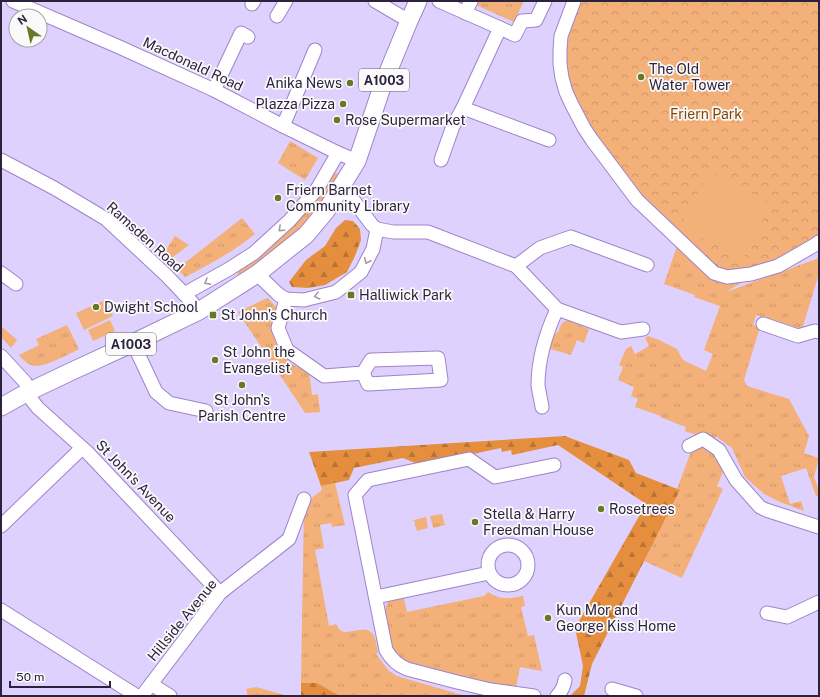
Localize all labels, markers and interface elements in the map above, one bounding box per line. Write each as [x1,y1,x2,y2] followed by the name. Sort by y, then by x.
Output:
[8,8,48,48] north arrow
[15,12,29,27] text: N
[140,34,246,94] street label: Macdonald Road
[649,61,731,93] place label: The Old Water Tower
[359,69,409,91] road number: A1003
[636,72,646,82] marker: The Old Water Tower
[265,75,342,91] place label: Anika News
[345,78,355,88] marker: Anika News
[256,96,335,112] place label: Plazza Pizza
[338,99,348,109] marker: Plazza Pizza
[670,106,742,122] park label: Friern Park
[345,112,466,128] place label: Rose Supermarket
[332,115,342,125] marker: Rose Supermarket
[286,182,410,214] place label: Friern Barnet Community Library
[273,193,283,203] marker: Friern Barnet Community Library
[104,199,186,275] street label: Ramsden Road
[278,224,286,231] one-way arrow
[364,256,372,264] one-way arrow
[203,277,211,284] one-way arrow
[359,287,452,303] place label: Halliwick Park
[346,290,356,300] marker: Halliwick Park
[314,292,320,300] one-way arrow
[104,299,198,315] place label: Dwight School
[91,302,101,312] marker: Dwight School
[221,307,327,323] place label: St John's Church
[208,310,218,320] marker: St John's Church
[106,333,156,355] road number: A1003
[223,344,295,376] place label: St John the Evangelist
[210,355,220,365] marker: St John the Evangelist
[237,380,247,390] marker: St John's Parish Centre
[198,392,286,424] place label: St John's Parish Centre
[93,437,179,525] street label: St John's Avenue
[609,501,675,517] place label: Rosetrees
[596,504,606,514] marker: Rosetrees
[483,506,594,538] place label: Stella & Harry Freedman House
[470,517,480,527] marker: Stella & Harry Freedman House
[144,576,220,664] street label: Hillside Avenue
[556,602,676,634] place label: Kun Mor and George Kiss Home
[543,613,553,623] marker: Kun Mor and George Kiss Home
[10,663,110,689] scale bar
[16,670,44,684] text: 50 m

